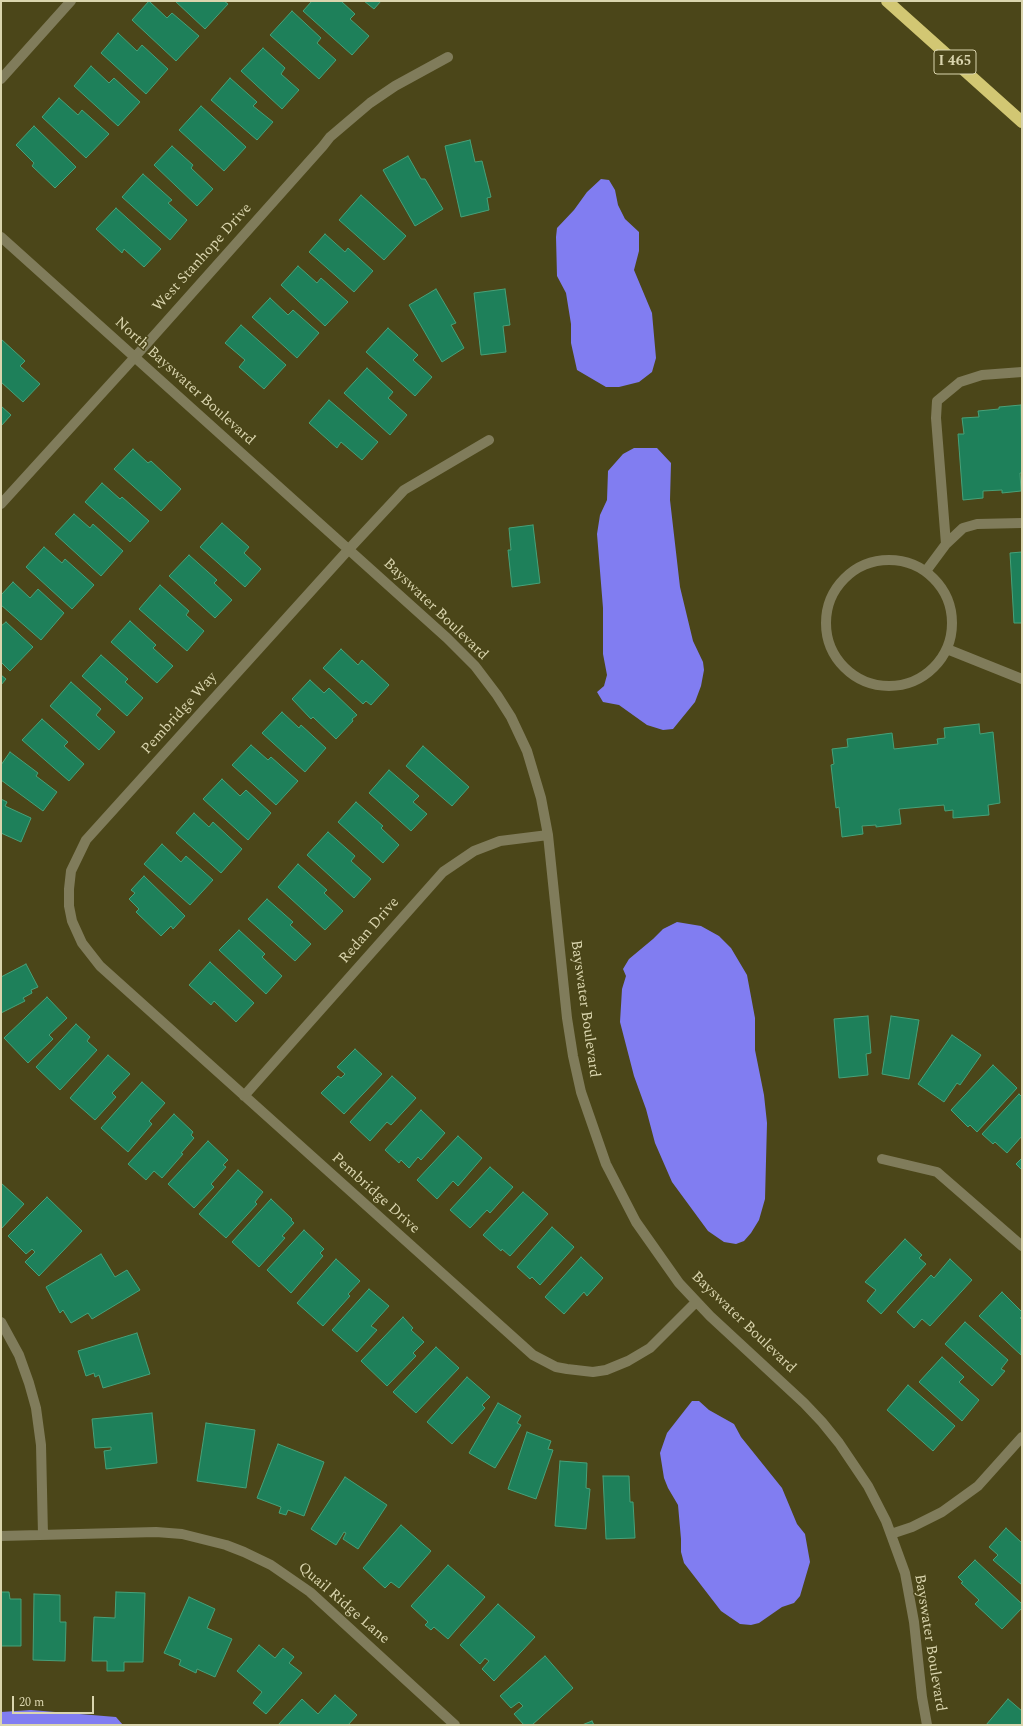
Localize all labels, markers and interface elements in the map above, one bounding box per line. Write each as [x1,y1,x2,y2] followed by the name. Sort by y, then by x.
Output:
[934,50,976,74] road number: I 465
[150,200,256,316] street label: West Stanhope Drive
[110,314,258,450] street label: North Bayswater Boulevard
[379,555,491,665] street label: Bayswater Boulevard
[138,669,222,759] street label: Pembridge Way
[336,894,404,968] street label: Redan Drive
[565,939,603,1079] street label: Bayswater Boulevard
[327,1150,423,1238] street label: Pembridge Drive
[687,1268,799,1378] street label: Bayswater Boulevard
[293,1559,393,1649] street label: Quail Ridge Lane
[909,1573,949,1713] street label: Bayswater Boulevard
[14,1688,96,1714] scale bar
[19,1693,44,1712] text: 20 m

